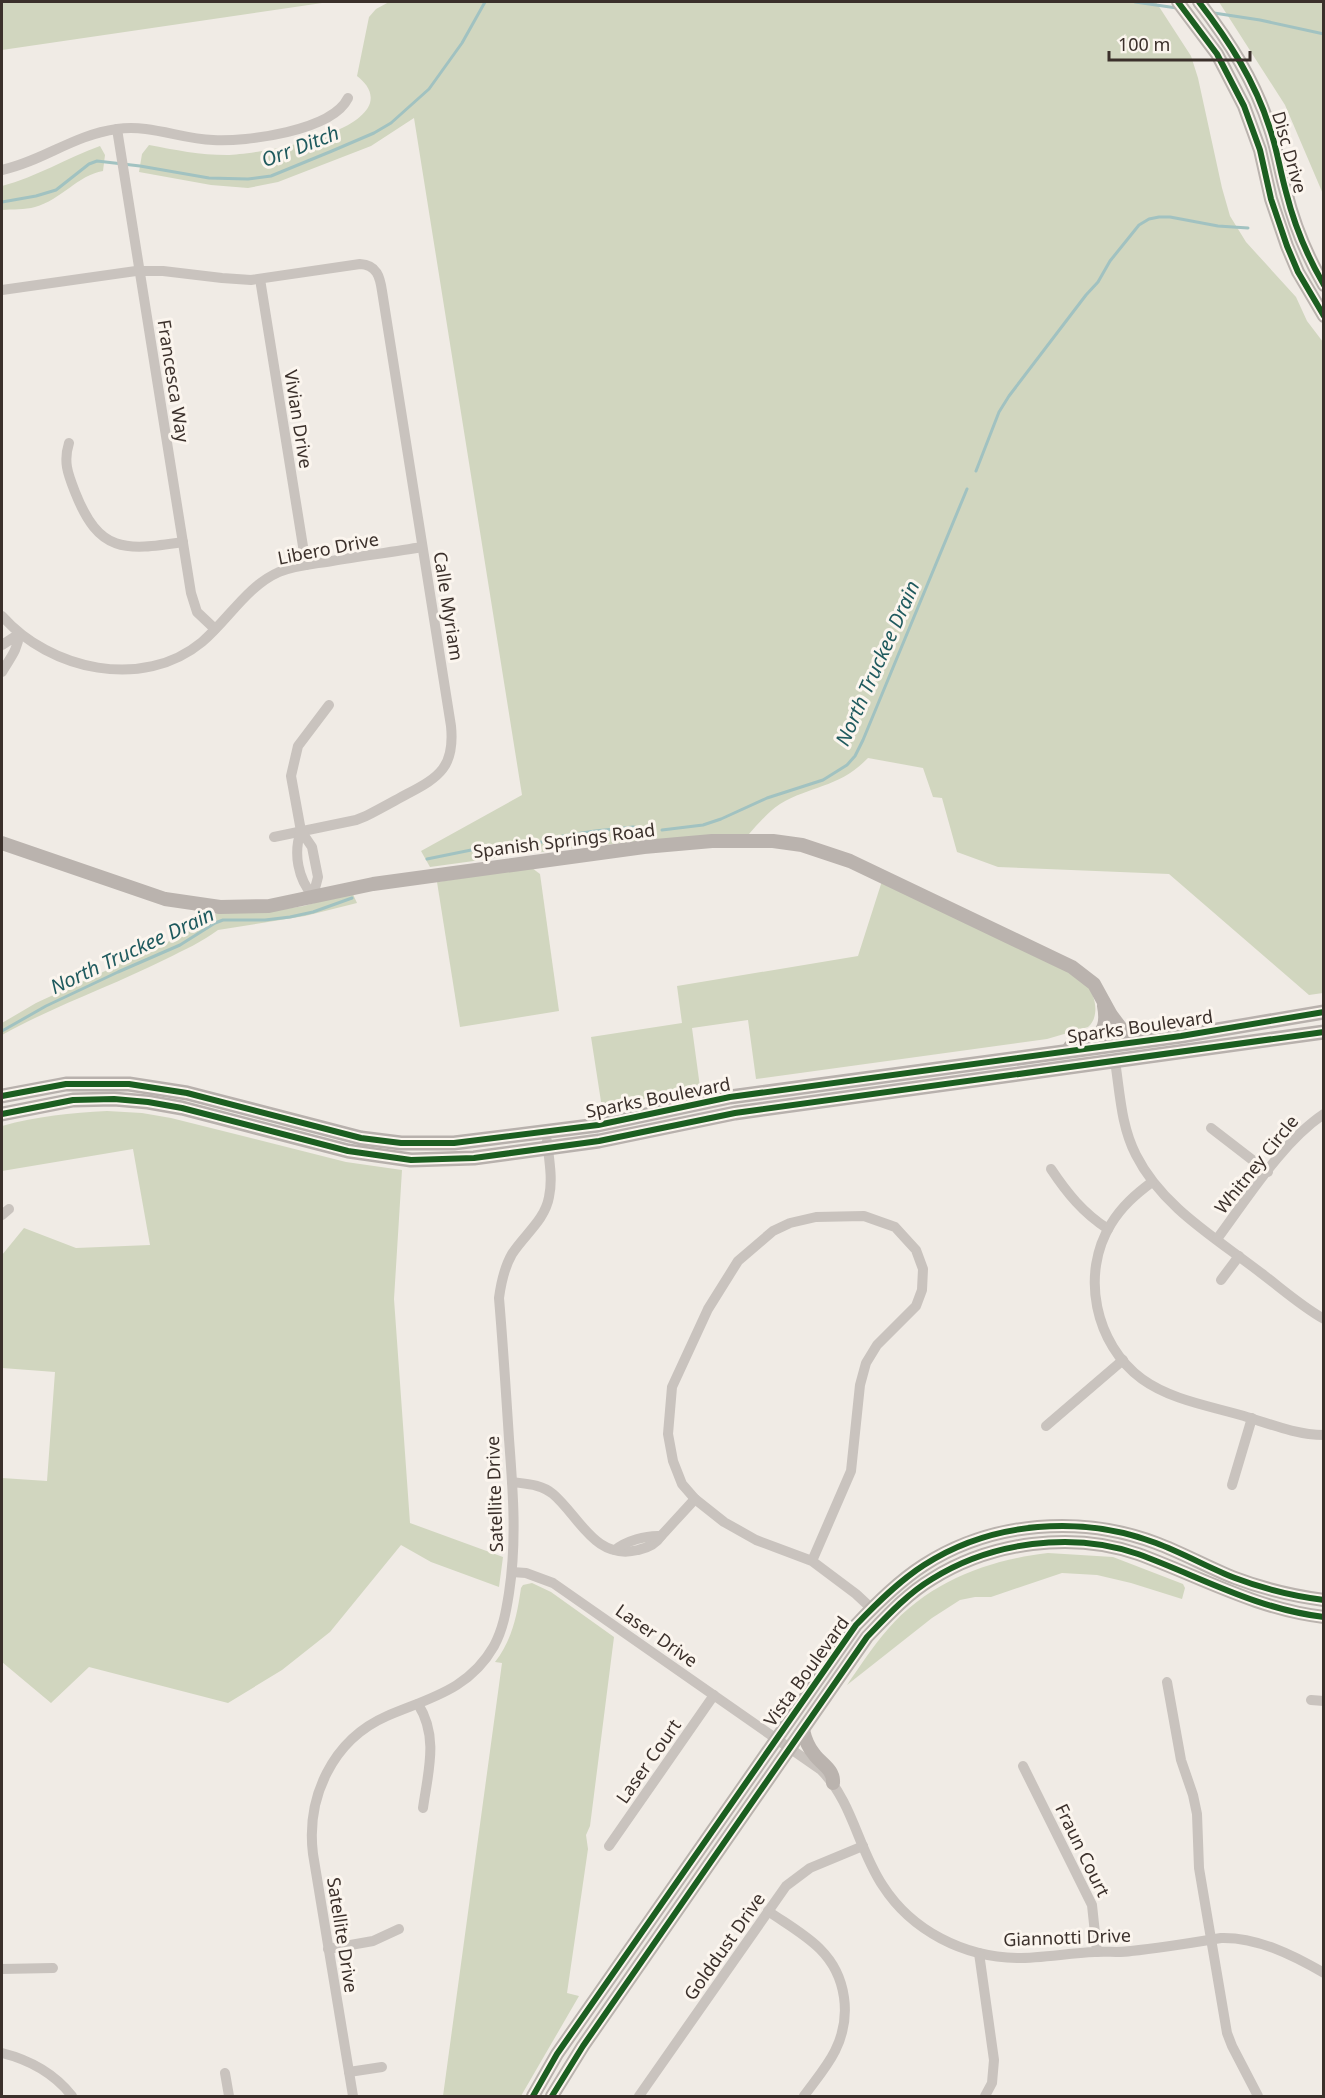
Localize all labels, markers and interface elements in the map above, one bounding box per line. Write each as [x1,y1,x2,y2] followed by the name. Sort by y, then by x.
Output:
[1109,24,1250,62] scale bar
[1118,32,1170,56] text: 100 m
[1267,108,1313,196] street label: Disc Drive
[257,119,343,173] water label: Orr Ditch
[152,318,196,445] street label: Francesca Way
[279,368,319,470] street label: Vivian Drive
[275,526,381,570] street label: Libero Drive
[429,550,469,662] street label: Calle Myriam
[828,576,926,750] water label: North Truckee Drain
[472,817,656,863] street label: Spanish Springs Road
[46,900,218,1000] water label: North Truckee Drain
[1066,1004,1214,1048] street label: Sparks Boulevard
[584,1071,732,1123] street label: Sparks Boulevard
[1209,1110,1303,1218] street label: Whitney Circle
[480,1435,508,1553] street label: Satellite Drive
[611,1598,703,1672] street label: Laser Drive
[758,1611,854,1731] street label: Vista Boulevard
[610,1714,686,1808] street label: Laser Court
[1050,1799,1116,1901] street label: Fraun Court
[322,1876,364,1994] street label: Satellite Drive
[678,1887,770,2005] street label: Golddust Drive
[1003,1923,1131,1951] street label: Giannotti Drive

